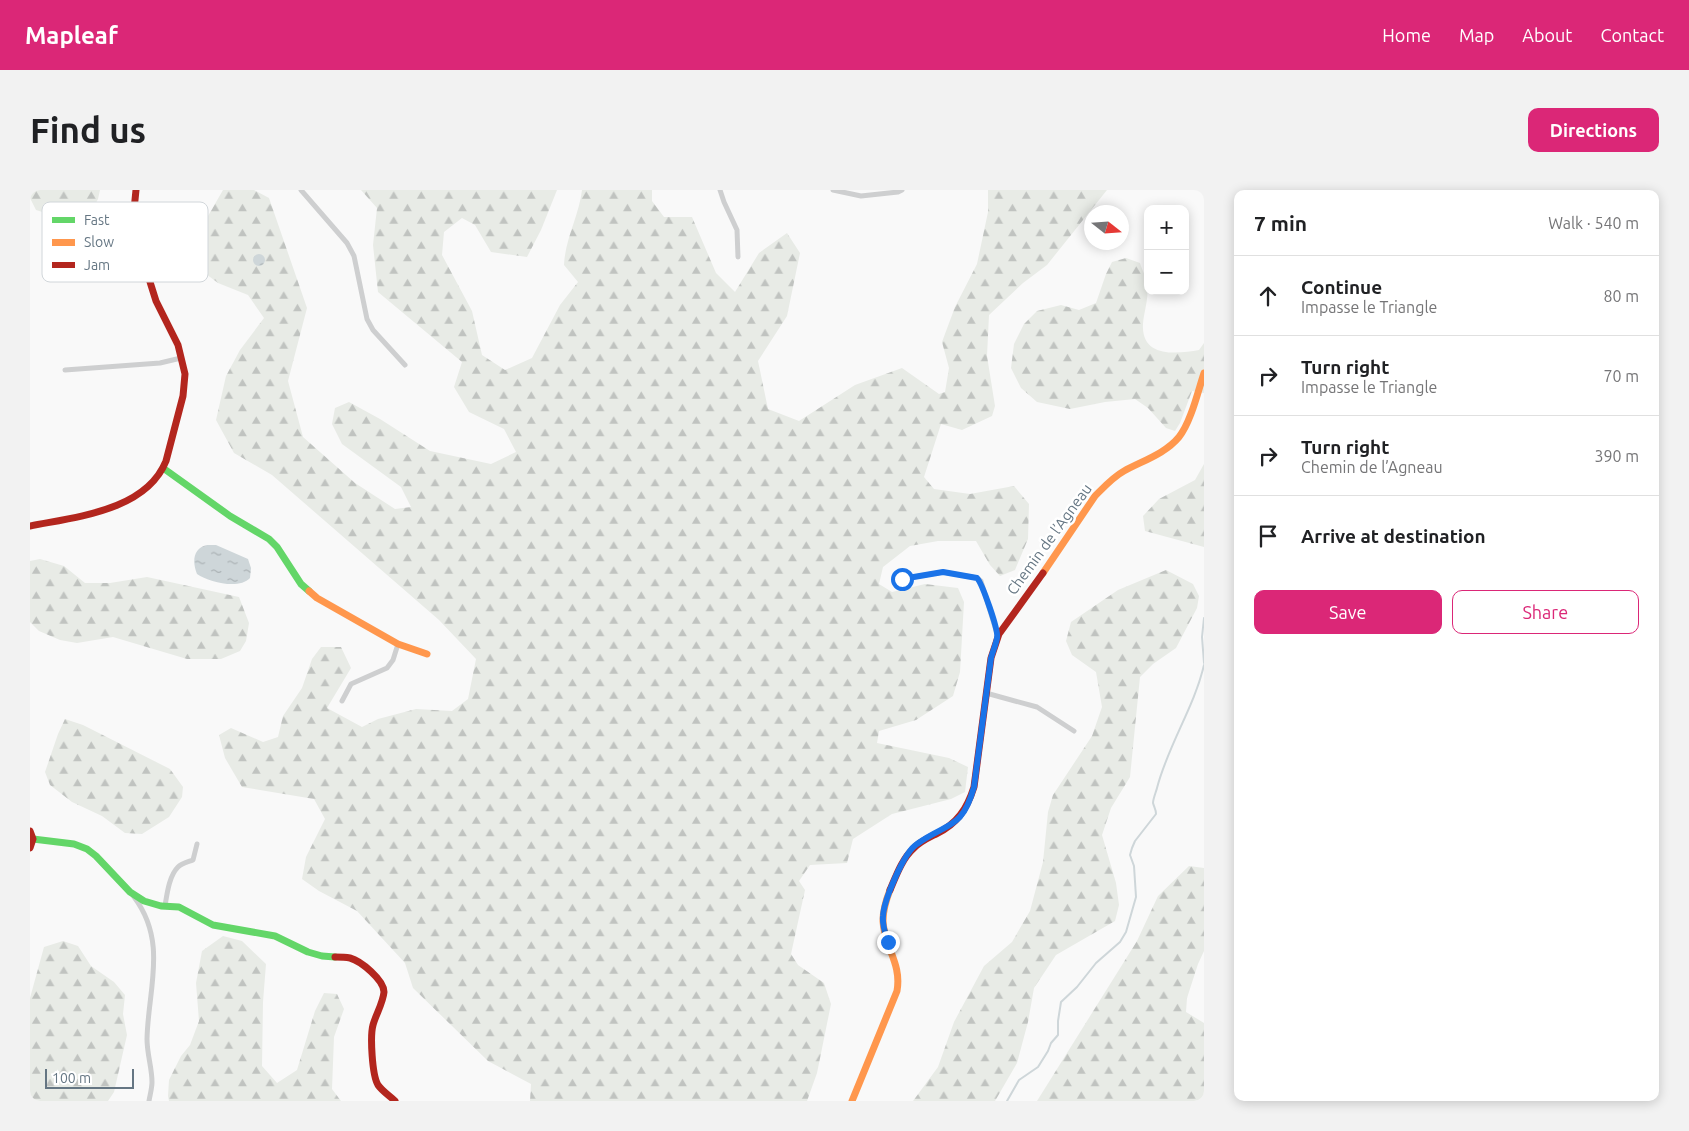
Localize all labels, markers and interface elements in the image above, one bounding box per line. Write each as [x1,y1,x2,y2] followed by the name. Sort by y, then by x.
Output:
[25,22,118,49] text: Mapleaf
[1382,25,1431,45] text: Home
[1459,25,1494,45] text: Map
[1522,25,1572,45] text: About
[1600,25,1664,45] text: Contact
[1528,108,1659,152] button: Directions
[30,110,146,150] text: Find us
[42,202,208,282] legend
[1084,205,1129,250] north arrow
[1144,205,1189,295] map controls
[1144,205,1189,250] button: +
[1254,211,1307,235] text: 7 min
[84,212,110,228] text: Fast
[1548,214,1639,232] text: Walk · 540 m
[84,234,114,250] text: Slow
[1144,250,1189,295] button: −
[84,257,110,273] text: Jam
[1301,276,1382,298] text: Continue
[1254,282,1282,310] icon: ahead
[1603,287,1639,305] text: 80 m
[1301,298,1437,316] text: Impasse le Triangle
[1301,356,1389,378] text: Turn right
[1254,362,1282,390] icon: right
[1603,367,1639,385] text: 70 m
[1301,378,1437,396] text: Impasse le Triangle
[1301,436,1389,458] text: Turn right
[1254,442,1282,470] icon: right
[1594,447,1639,465] text: 390 m
[1301,458,1443,476] text: Chemin de l’Agneau
[1003,480,1095,598] street label: Chemin de l’Agneau
[1254,522,1282,550] icon: arrive
[1301,525,1486,547] text: Arrive at destination
[891,568,914,591] route start
[1254,590,1442,634] button: Save
[1452,590,1639,634] button: Share
[877,931,900,954] route end
[45,1066,134,1089] scale bar
[52,1070,91,1086] text: 100 m

